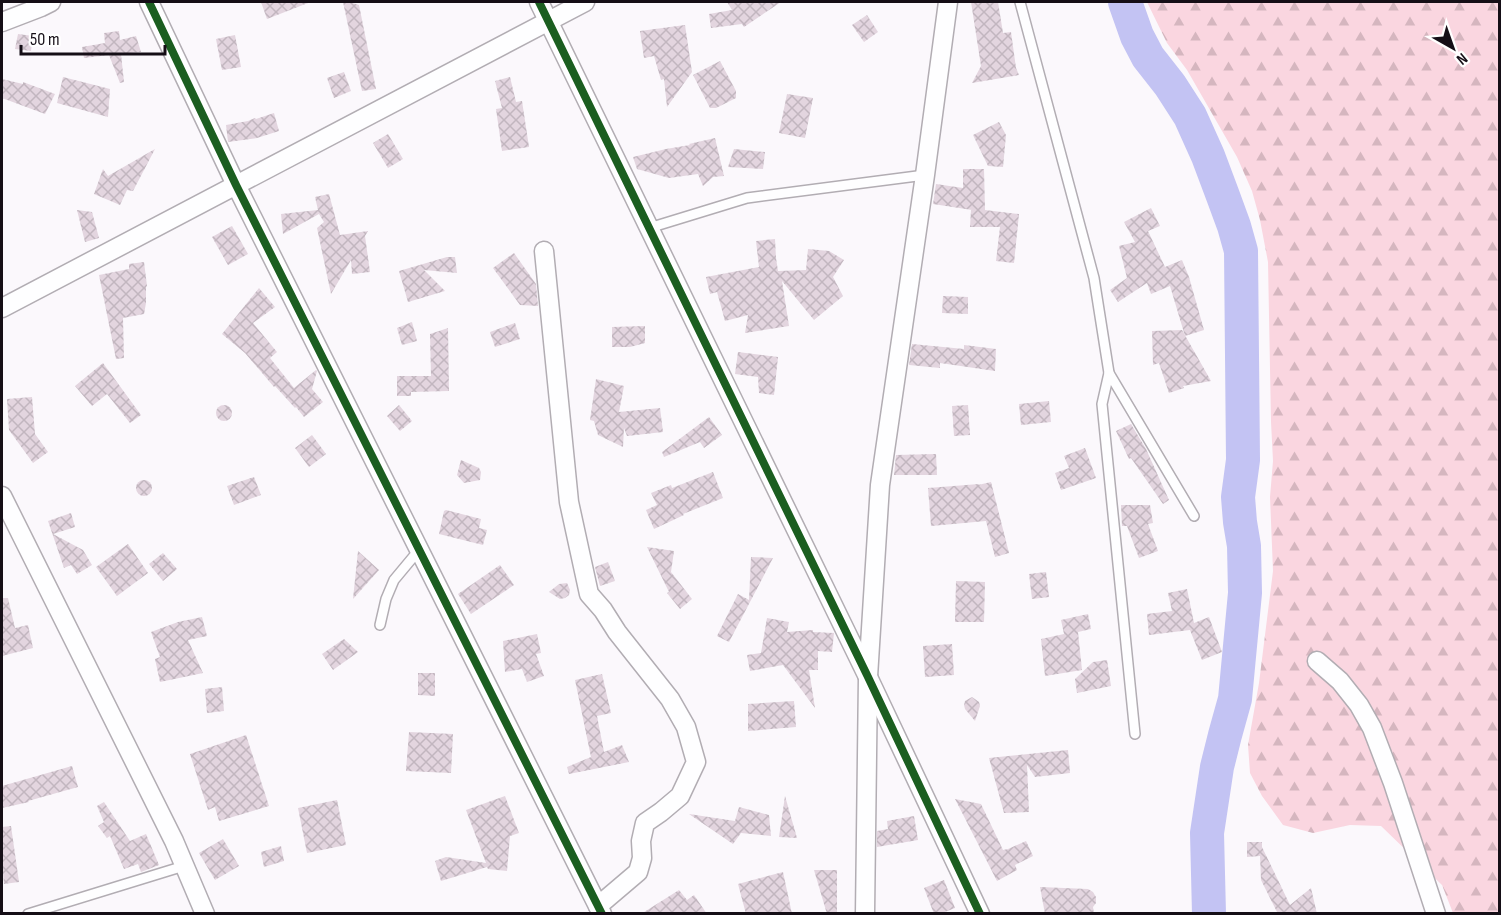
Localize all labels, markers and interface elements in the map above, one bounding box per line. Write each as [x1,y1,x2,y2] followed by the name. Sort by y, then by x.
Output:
[21,18,165,56] scale bar
[1423,18,1483,78] north arrow
[30,29,60,50] text: 50 m
[1452,48,1471,68] text: N

